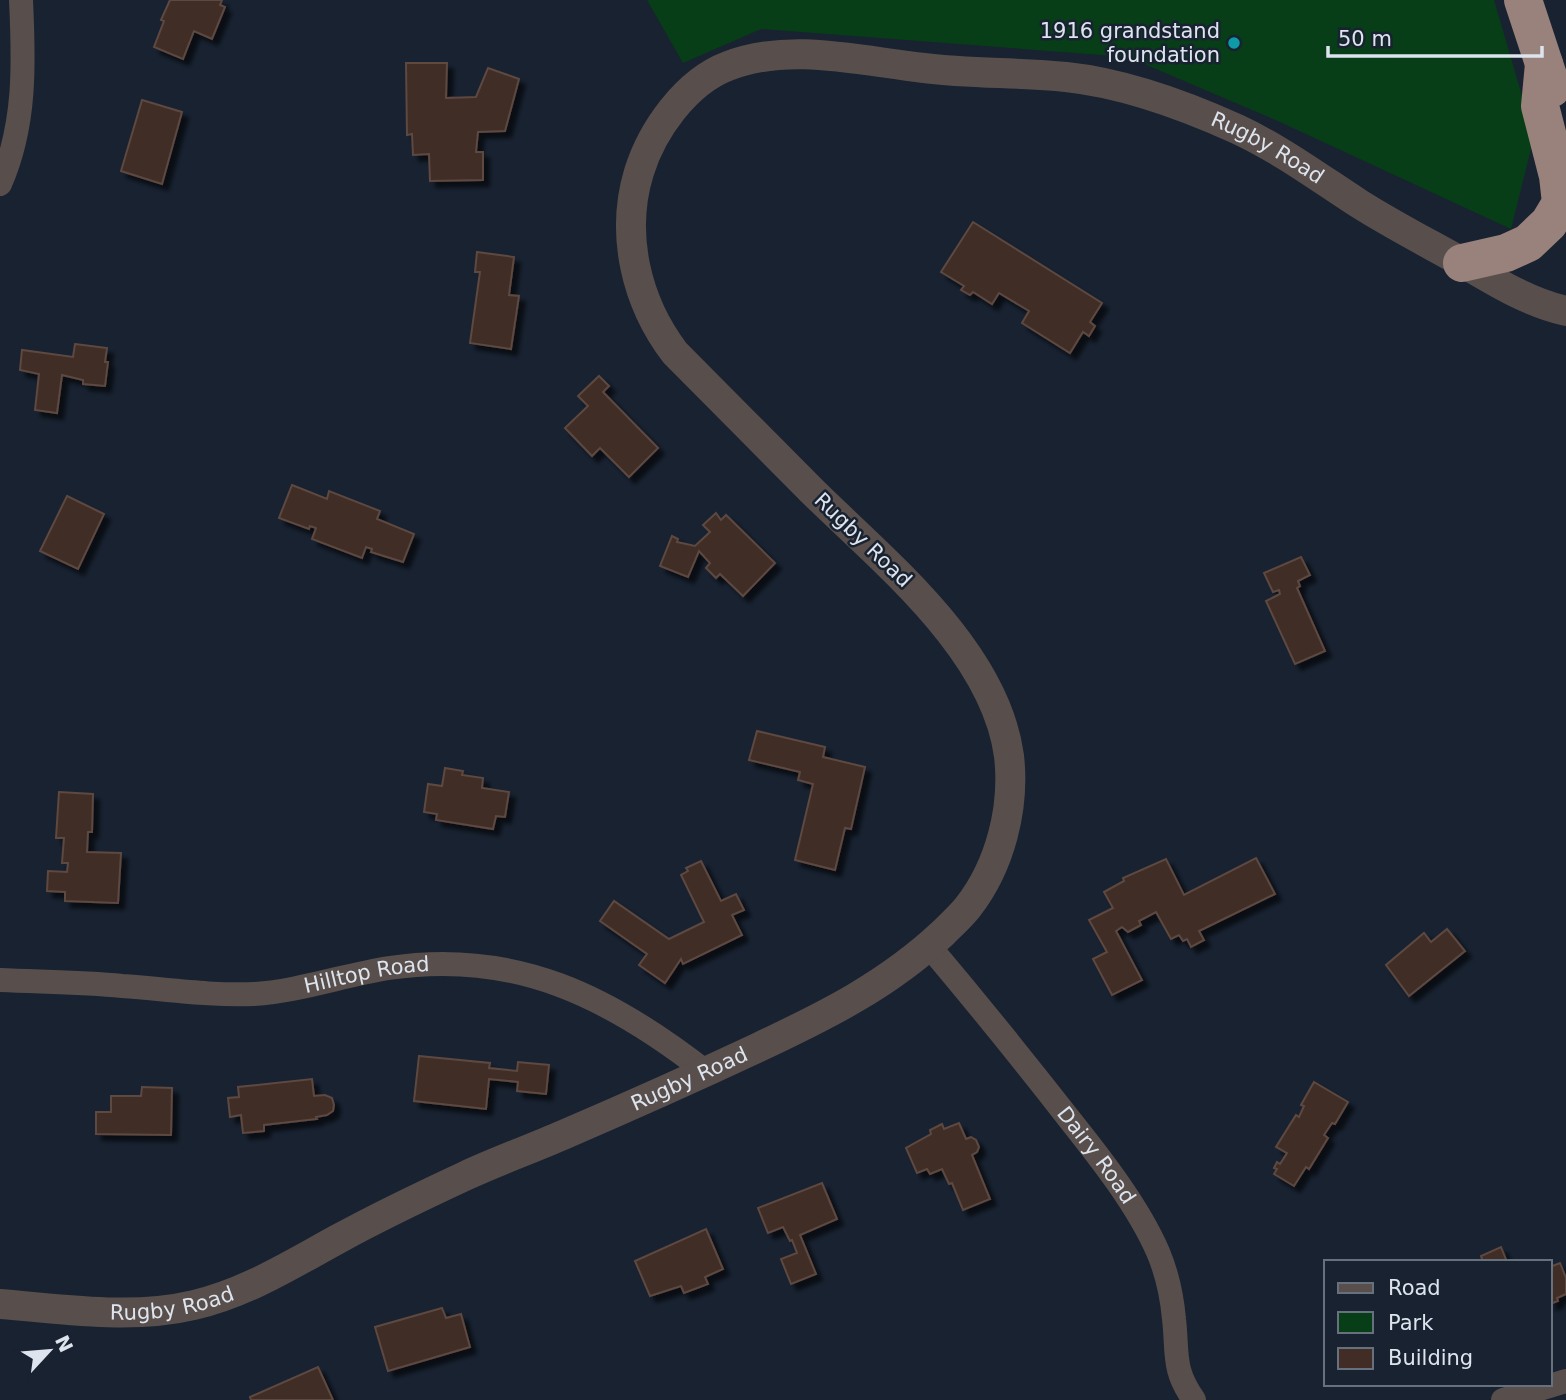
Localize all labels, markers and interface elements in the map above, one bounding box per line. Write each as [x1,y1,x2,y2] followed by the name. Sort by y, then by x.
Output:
[1328,14,1542,58] scale bar
[1040,19,1220,67] place label: 1916 grandstand foundation
[1338,27,1392,51] text: 50 m
[1226,35,1242,51] marker: 1916 grandstand foundation
[1208,107,1328,189] street label: Rugby Road
[810,488,916,592] street label: Rugby Road
[302,952,430,998] street label: Hilltop Road
[627,1042,751,1116] street label: Rugby Road
[1052,1102,1141,1208] street label: Dairy Road
[1324,1260,1552,1386] legend
[1388,1276,1441,1300] text: Road
[110,1282,237,1325] street label: Rugby Road
[1388,1311,1434,1335] text: Park
[14,1316,84,1386] north arrow
[51,1332,78,1356] text: N
[1388,1346,1473,1370] text: Building

